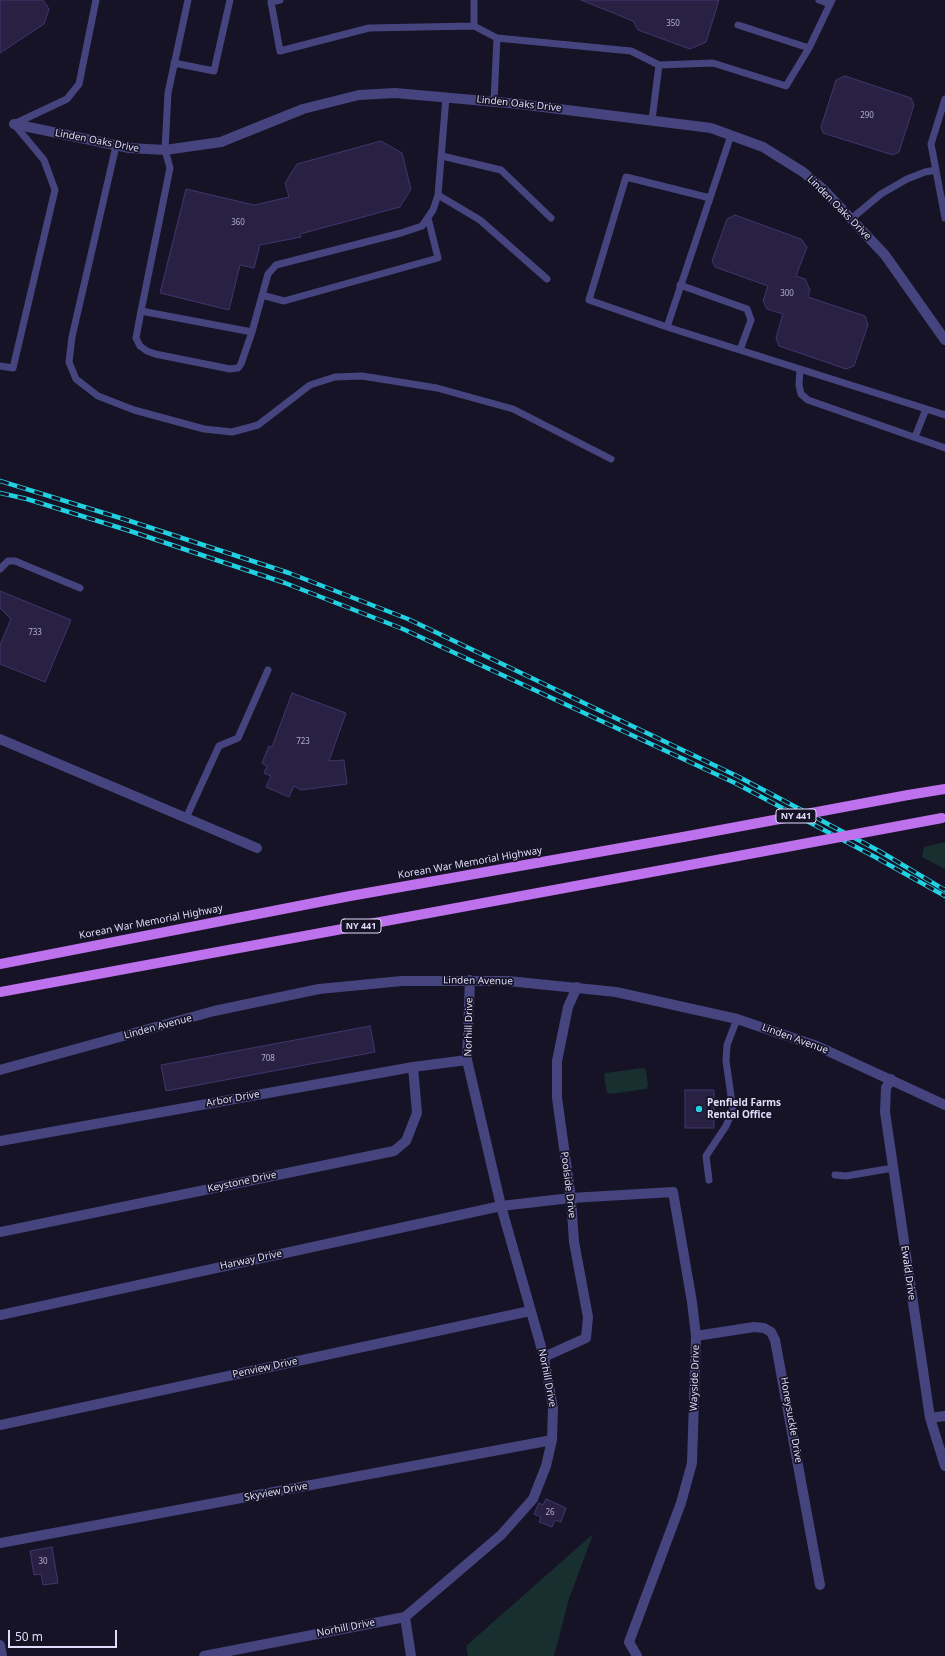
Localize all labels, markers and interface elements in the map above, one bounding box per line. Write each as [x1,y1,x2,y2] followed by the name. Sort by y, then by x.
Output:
[666,19,680,29] house number: 350
[476,94,562,114] street label: Linden Oaks Drive
[860,111,874,121] house number: 290
[54,127,140,155] street label: Linden Oaks Drive
[805,174,873,242] street label: Linden Oaks Drive
[231,218,245,228] house number: 360
[780,289,794,299] house number: 300
[28,628,42,638] house number: 733
[296,737,310,747] house number: 723
[776,809,816,823] road number: NY 441
[397,844,543,882] street label: Korean War Memorial Highway
[78,902,224,942] street label: Korean War Memorial Highway
[341,919,381,933] road number: NY 441
[443,974,513,988] street label: Linden Avenue
[462,997,476,1057] street label: Norhill Drive
[123,1012,193,1042] street label: Linden Avenue
[760,1021,830,1057] street label: Linden Avenue
[261,1054,275,1064] house number: 708
[205,1088,261,1110] street label: Arbor Drive
[707,1097,781,1120] place label: Penfield Farms Rental Office
[694,1104,704,1114] marker: Penfield Farms Rental Office
[558,1151,578,1219] street label: Poolside Drive
[206,1169,278,1195] street label: Keystone Drive
[898,1245,918,1301] street label: Ewald Drive
[219,1248,283,1272] street label: Harway Drive
[688,1345,702,1411] street label: Wayside Drive
[535,1348,559,1408] street label: Norhill Drive
[231,1355,299,1381] street label: Penview Drive
[778,1376,804,1464] street label: Honeysuckle Drive
[243,1480,309,1504] street label: Skyview Drive
[545,1508,555,1518] house number: 26
[38,1557,48,1567] house number: 30
[316,1616,376,1640] street label: Norhill Drive
[10,1622,119,1648] scale bar
[15,1628,43,1645] text: 50 m

